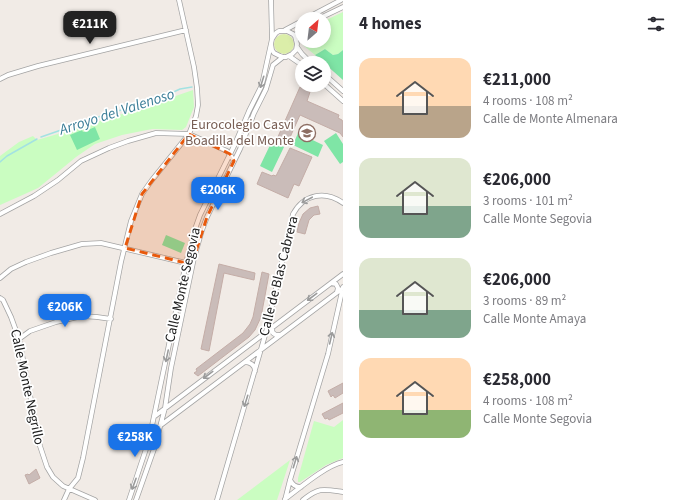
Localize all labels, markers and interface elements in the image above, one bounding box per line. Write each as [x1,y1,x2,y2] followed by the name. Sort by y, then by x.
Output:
[62,11,118,45] pin: €211K
[295,12,331,48] north arrow
[295,12,331,92] map controls
[359,12,421,36] text: 4 homes
[645,13,667,35] icon: filters
[72,15,108,33] text: €211K
[295,56,331,92] button: layers
[483,68,551,92] text: €211,000
[391,74,439,122] icon: home
[258,75,265,88] one-way arrow
[56,83,178,141] water label: Arroyo del Valenoso
[483,92,573,110] text: 4 rooms · 108 m²
[483,110,618,128] text: Calle de Monte Almenara
[185,115,294,151] place label: Eurocolegio Casvi Boadilla del Monte
[297,123,317,143] school or university icon: Eurocolegio Casvi Boadilla del Monte
[483,168,551,192] text: €206,000
[391,174,439,222] icon: home
[190,177,246,211] pin: €206K
[200,181,236,199] text: €206K
[483,192,573,210] text: 3 rooms · 101 m²
[301,196,313,204] one-way arrow
[483,210,592,228] text: Calle Monte Segovia
[254,214,304,338] street label: Calle de Blas Cabrera
[160,226,206,344] street label: Calle Monte Segovia
[483,268,551,292] text: €206,000
[391,274,439,322] icon: home
[483,292,566,310] text: 3 rooms · 89 m²
[307,293,318,301] one-way arrow
[37,294,93,328] pin: €206K
[47,298,83,316] text: €206K
[483,310,586,328] text: Calle Monte Amaya
[5,327,49,447] street label: Calle Monte Negrillo
[328,331,336,344] one-way arrow
[162,349,170,362] one-way arrow
[483,368,551,392] text: €258,000
[203,371,214,380] one-way arrow
[391,374,439,422] icon: home
[483,392,573,410] text: 4 rooms · 108 m²
[242,394,249,407] one-way arrow
[483,410,592,428] text: Calle Monte Segovia
[107,424,163,458] pin: €258K
[117,428,153,446] text: €258K
[292,456,299,469] one-way arrow
[130,477,138,489] one-way arrow

